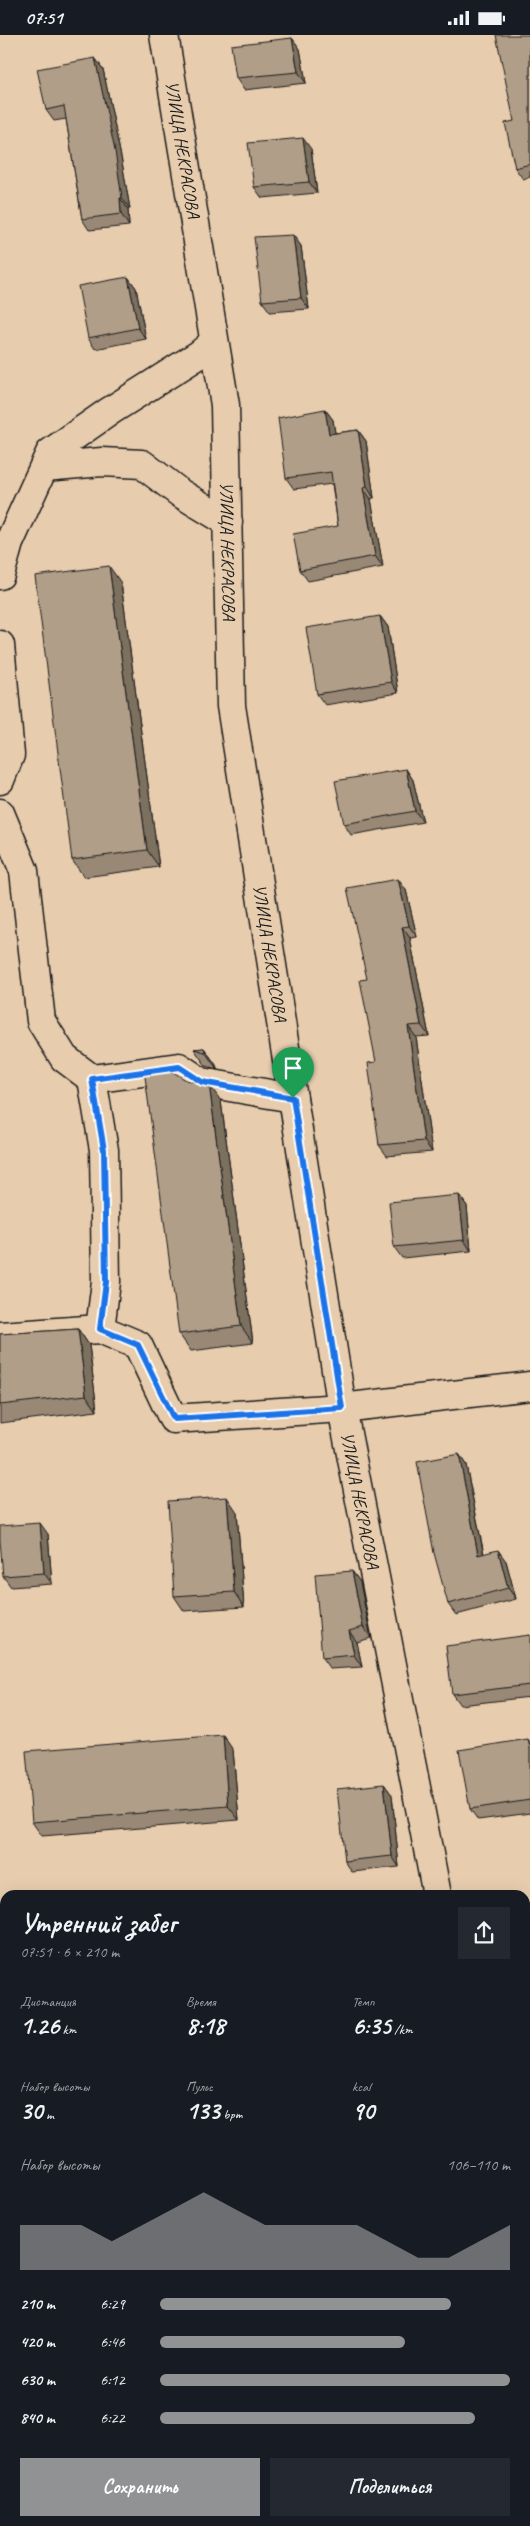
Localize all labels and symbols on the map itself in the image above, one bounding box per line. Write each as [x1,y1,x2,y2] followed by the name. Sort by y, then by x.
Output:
[161,79,205,221] street label: УЛИЦА НЕКРАСОВА
[216,481,240,622] street label: УЛИЦА НЕКРАСОВА
[248,883,292,1024] street label: УЛИЦА НЕКРАСОВА
[272,1047,314,1098] pin
[336,1430,384,1572] street label: УЛИЦА НЕКРАСОВА

